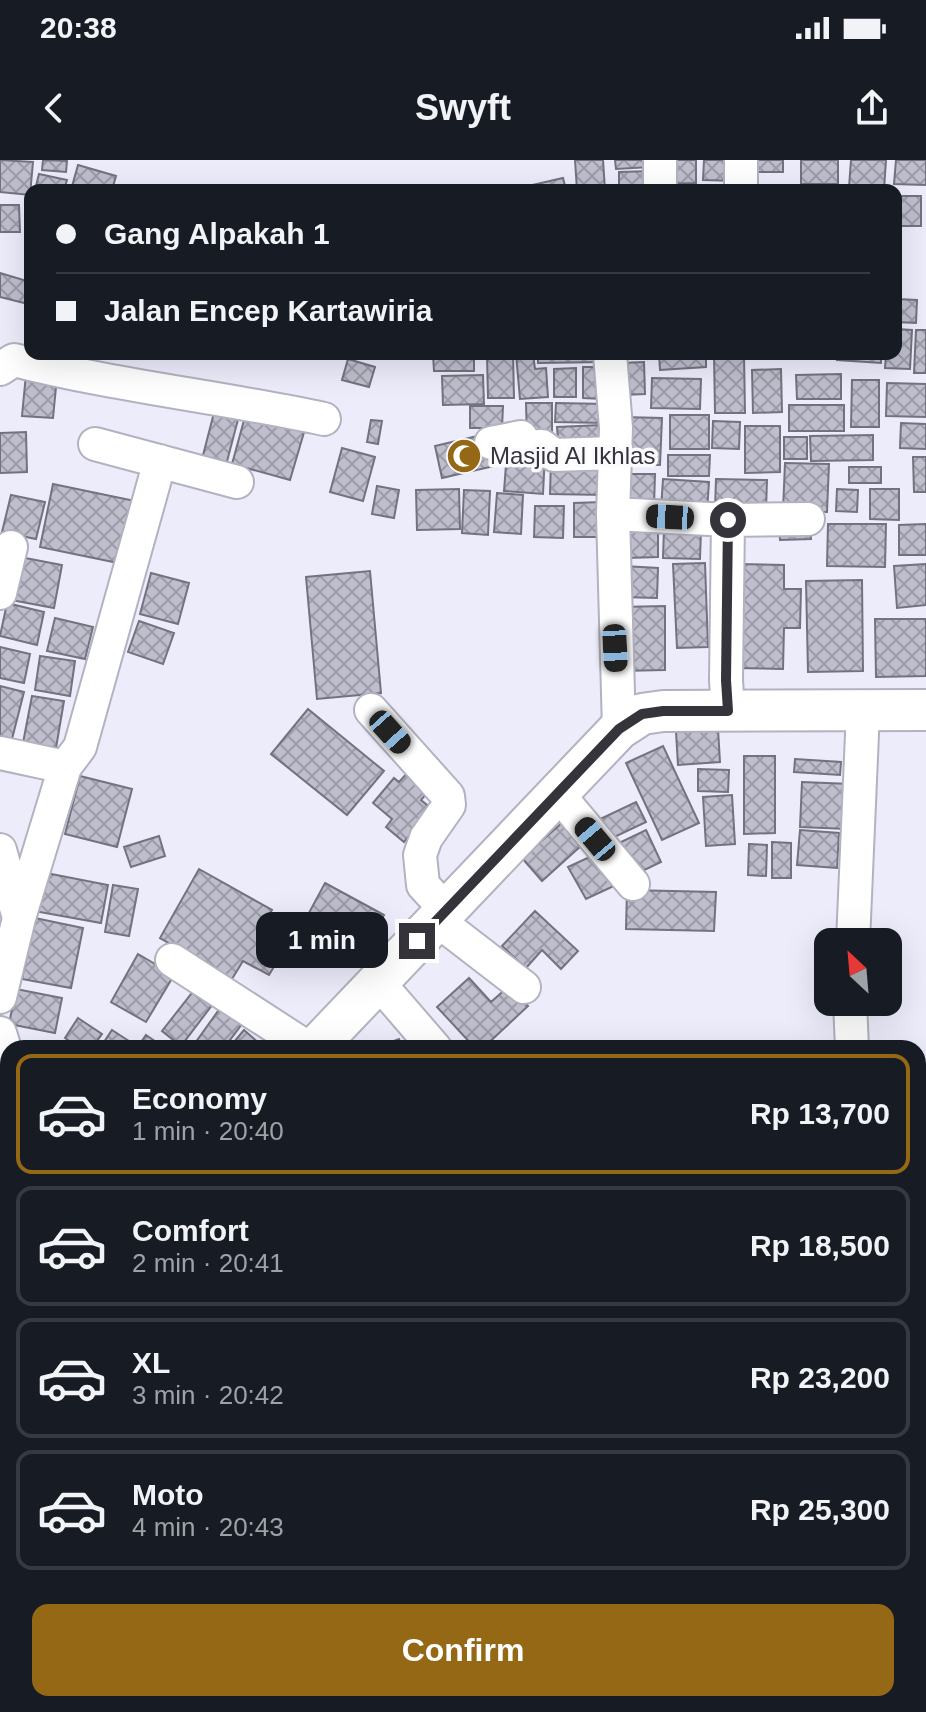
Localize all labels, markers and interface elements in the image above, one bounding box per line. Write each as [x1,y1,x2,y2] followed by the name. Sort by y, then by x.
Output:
[40,11,117,44] text: 20:38
[32,86,76,130] icon: back
[850,86,894,130] icon: share
[415,87,511,128] text: Swyft
[104,217,330,250] text: Gang Alpakah 1
[104,294,432,327] text: Jalan Encep Kartawiria
[445,437,483,475] mosque icon: Masjid Al Ikhlas
[490,442,655,469] place label: Masjid Al Ikhlas
[710,502,746,538] route start
[645,504,695,530] car
[602,623,628,673] car
[365,706,415,758] car
[570,813,620,865] car
[257,913,389,969] callout: 1 min
[399,923,435,959] route end
[288,925,356,955] text: 1 min
[814,928,902,1016] north arrow
[814,928,902,1016] map controls
[36,1078,108,1150] icon: car
[132,1082,267,1115] text: Economy
[750,1097,890,1130] text: Rp 13,700
[132,1116,284,1146] text: 1 min · 20:40
[36,1210,108,1282] icon: car
[132,1214,249,1247] text: Comfort
[750,1229,890,1262] text: Rp 18,500
[132,1248,284,1278] text: 2 min · 20:41
[36,1342,108,1414] icon: car
[132,1346,170,1379] text: XL
[750,1361,890,1394] text: Rp 23,200
[132,1380,284,1410] text: 3 min · 20:42
[36,1474,108,1546] icon: car
[132,1478,204,1511] text: Moto
[750,1493,890,1526] text: Rp 25,300
[132,1512,284,1542] text: 4 min · 20:43
[32,1604,894,1696] button: Confirm

